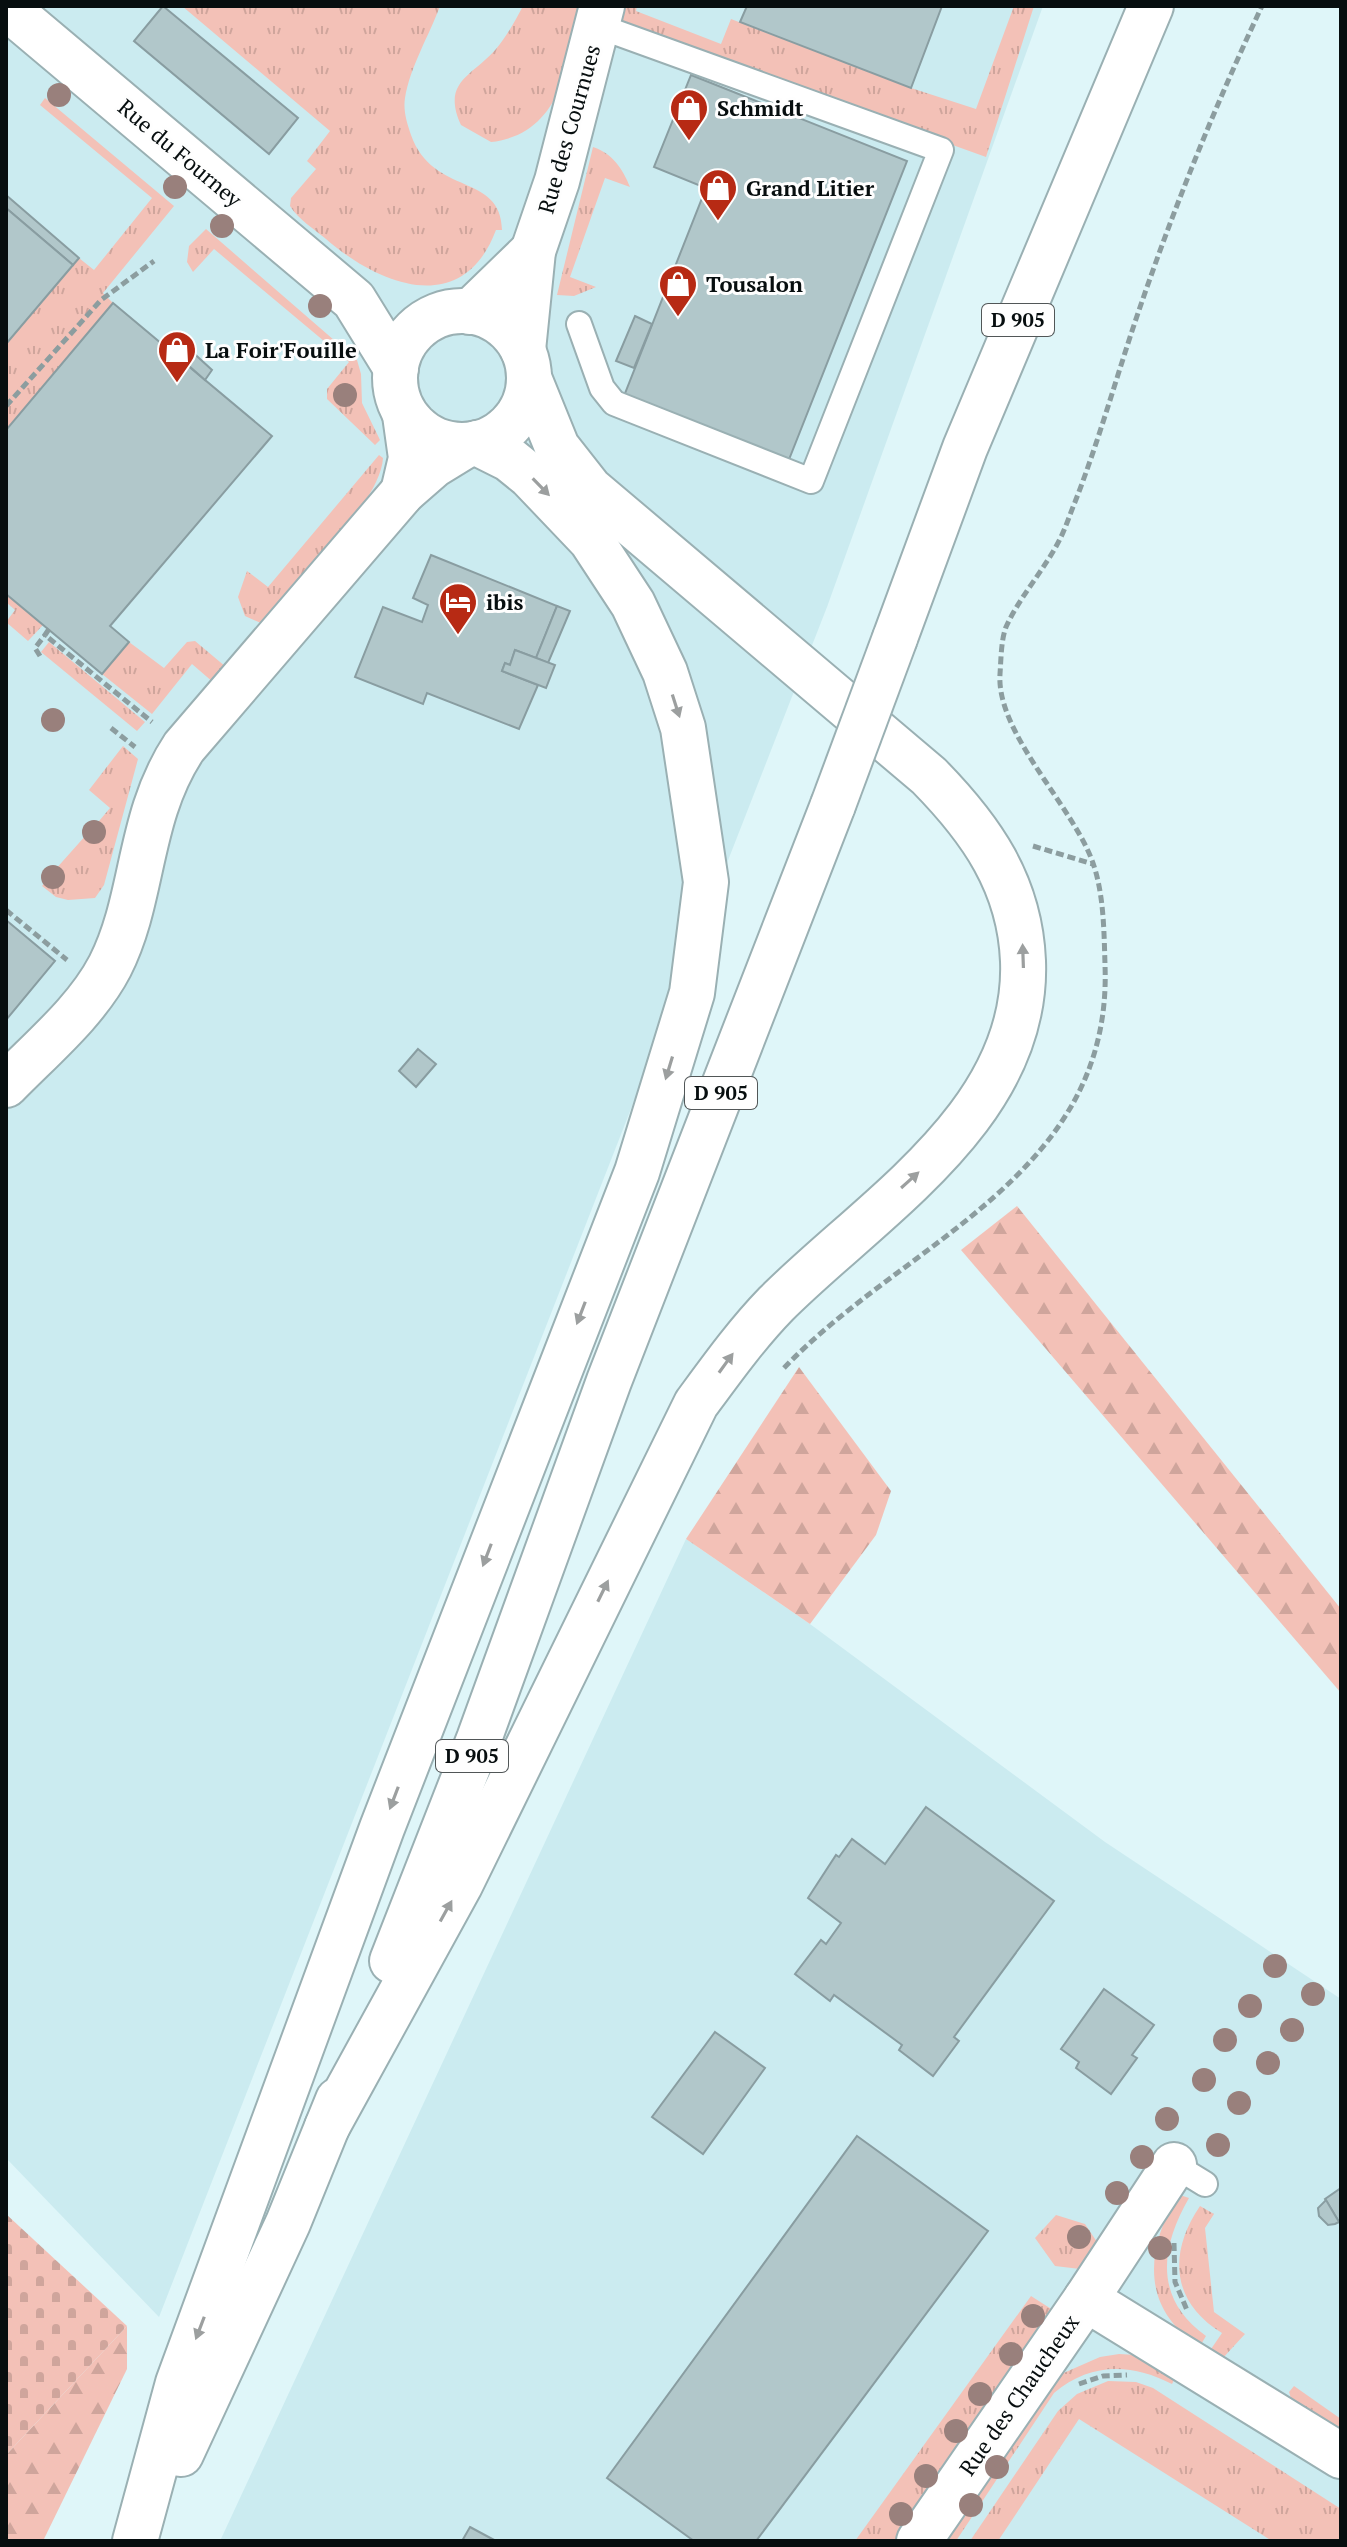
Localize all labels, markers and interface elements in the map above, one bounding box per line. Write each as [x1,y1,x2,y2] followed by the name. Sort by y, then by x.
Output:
[531,41,606,217] street label: Rue des Cournues
[668,87,710,142] shop icon: Schmidt
[112,92,249,214] street label: Rue du Fourney
[717,93,804,122] place label: Schmidt
[697,167,739,222] shop icon: Grand Litier
[746,173,875,202] place label: Grand Litier
[657,263,699,318] shop icon: Tousalon
[706,269,803,298] place label: Tousalon
[982,304,1054,336] road number: D 905
[156,329,198,384] shop icon: La Foir'Fouille
[205,335,357,364] place label: La Foir'Fouille
[531,477,550,496] one-way arrow
[437,581,479,636] hotel icon: ibis
[486,587,524,616] place label: ibis
[670,694,682,718] one-way arrow
[1016,943,1029,968] one-way arrow
[662,1056,674,1080] one-way arrow
[685,1077,757,1109] road number: D 905
[901,1171,920,1189] one-way arrow
[575,1301,588,1325] one-way arrow
[718,1352,733,1373] one-way arrow
[480,1543,493,1567] one-way arrow
[597,1579,610,1602] one-way arrow
[436,1740,508,1772] road number: D 905
[387,1786,400,1810] one-way arrow
[439,1900,452,1923] one-way arrow
[952,2308,1085,2481] street label: Rue des Chaucheux
[193,2316,206,2340] one-way arrow

